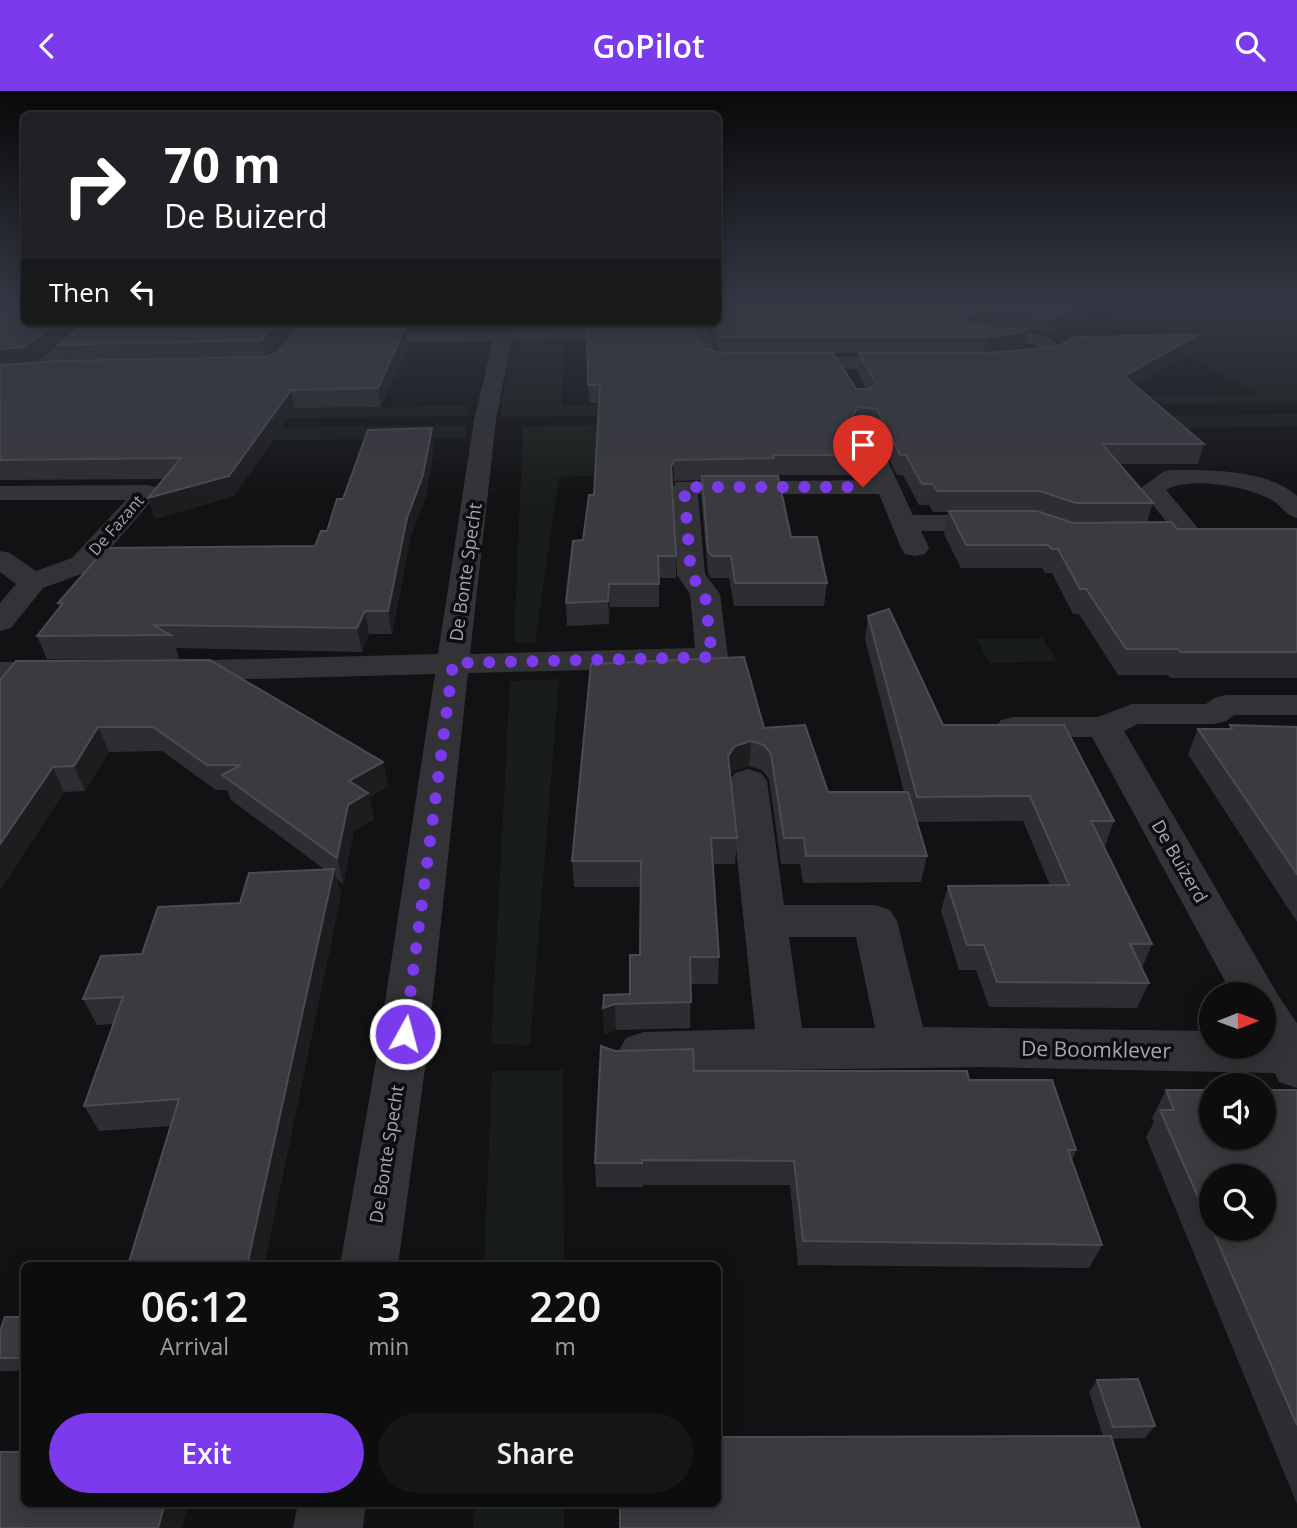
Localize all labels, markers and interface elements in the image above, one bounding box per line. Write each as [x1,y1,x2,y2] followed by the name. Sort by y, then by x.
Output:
[592,24,705,67] text: GoPilot
[28,27,66,65] icon: back
[1231,27,1269,65] icon: search
[164,131,281,197] text: 70 m
[49,140,140,231] icon: right
[164,194,328,237] text: De Buizerd
[124,273,162,311] icon: left
[49,274,110,310] text: Then
[833,415,893,487] pin
[844,426,882,464] icon: arrive
[83,490,149,560] street label: De Fazant
[443,501,487,643] street label: De Bonte Specht
[1147,815,1213,907] street label: De Buizerd
[1199,982,1276,1059] north arrow
[1199,982,1276,1241] map controls
[368,997,442,1071] position arrow
[1021,1034,1172,1064] street label: De Boomklever
[1199,1073,1276,1150] button: sound
[363,1083,409,1225] street label: De Bonte Specht
[1199,1164,1276,1241] button: search
[141,1277,248,1334] text: 06:12
[377,1277,401,1334] text: 3
[529,1277,601,1334] text: 220
[160,1330,229,1362] text: Arrival
[368,1330,409,1362] text: min
[555,1330,576,1362] text: m
[49,1413,364,1493] button: Exit
[378,1413,693,1493] button: Share

